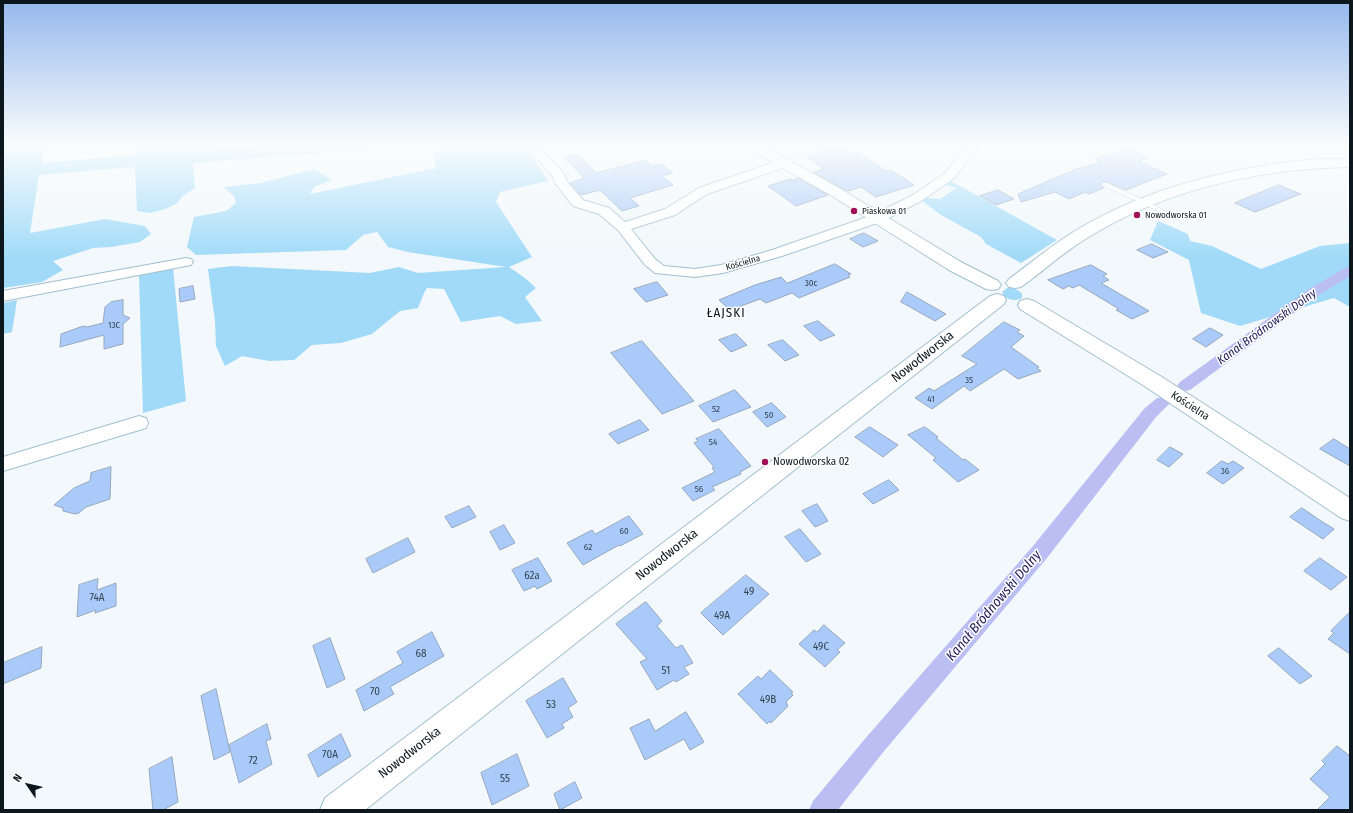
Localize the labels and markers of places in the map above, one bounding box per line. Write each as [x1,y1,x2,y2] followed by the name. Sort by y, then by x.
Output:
[849,206,859,216] marker: Piaskowa 01
[862,206,906,216] place label: Piaskowa 01
[1132,210,1142,220] marker: Nowodworska 01
[1145,210,1207,220] place label: Nowodworska 01
[773,455,849,469] place label: Nowodworska 02
[760,457,770,467] marker: Nowodworska 02

